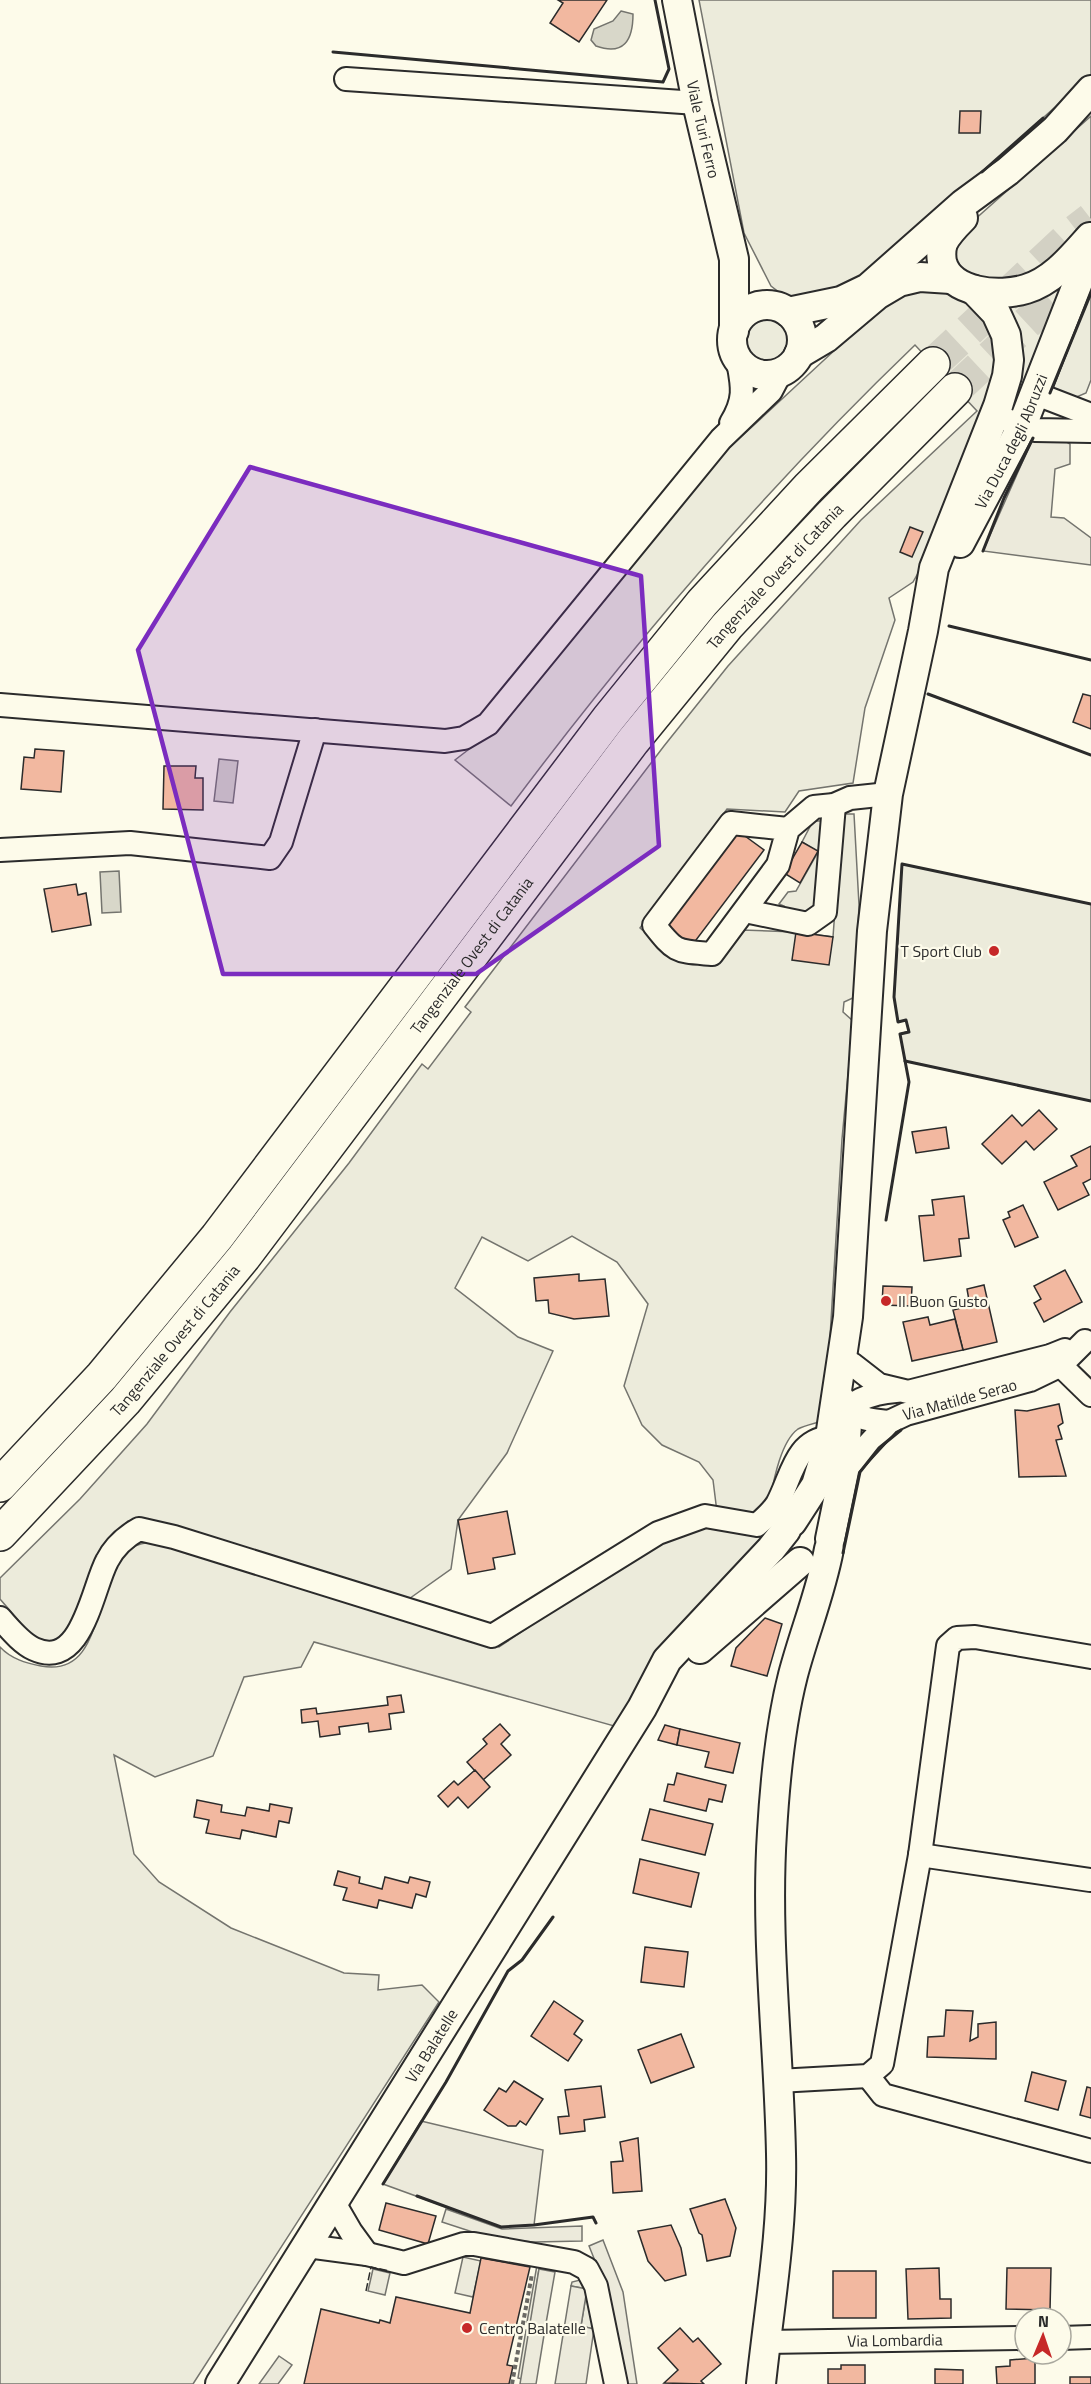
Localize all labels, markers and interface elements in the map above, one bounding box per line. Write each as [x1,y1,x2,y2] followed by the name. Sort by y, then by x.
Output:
[681,78,726,181] street label: Viale Turi Ferro
[968,370,1053,513] street label: Via Duca degli Abruzzi
[701,498,848,654] street label: Tangenziale Ovest di Catania
[404,872,539,1039] street label: Tangenziale Ovest di Catania
[901,939,982,963] place label: T Sport Club
[987,944,1001,958] marker: T Sport Club
[104,1259,245,1422] street label: Tangenziale Ovest di Catania
[898,1289,988,1313] place label: Il Buon Gusto
[879,1294,893,1308] marker: Il Buon Gusto
[900,1372,1020,1426] street label: Via Matilde Serao
[399,2004,464,2087] street label: Via Balatelle
[1013,2306,1073,2366] north arrow
[1038,2309,1049,2333] text: N
[479,2316,586,2340] place label: Centro Balatelle
[460,2321,474,2335] marker: Centro Balatelle
[847,2327,943,2353] street label: Via Lombardia

